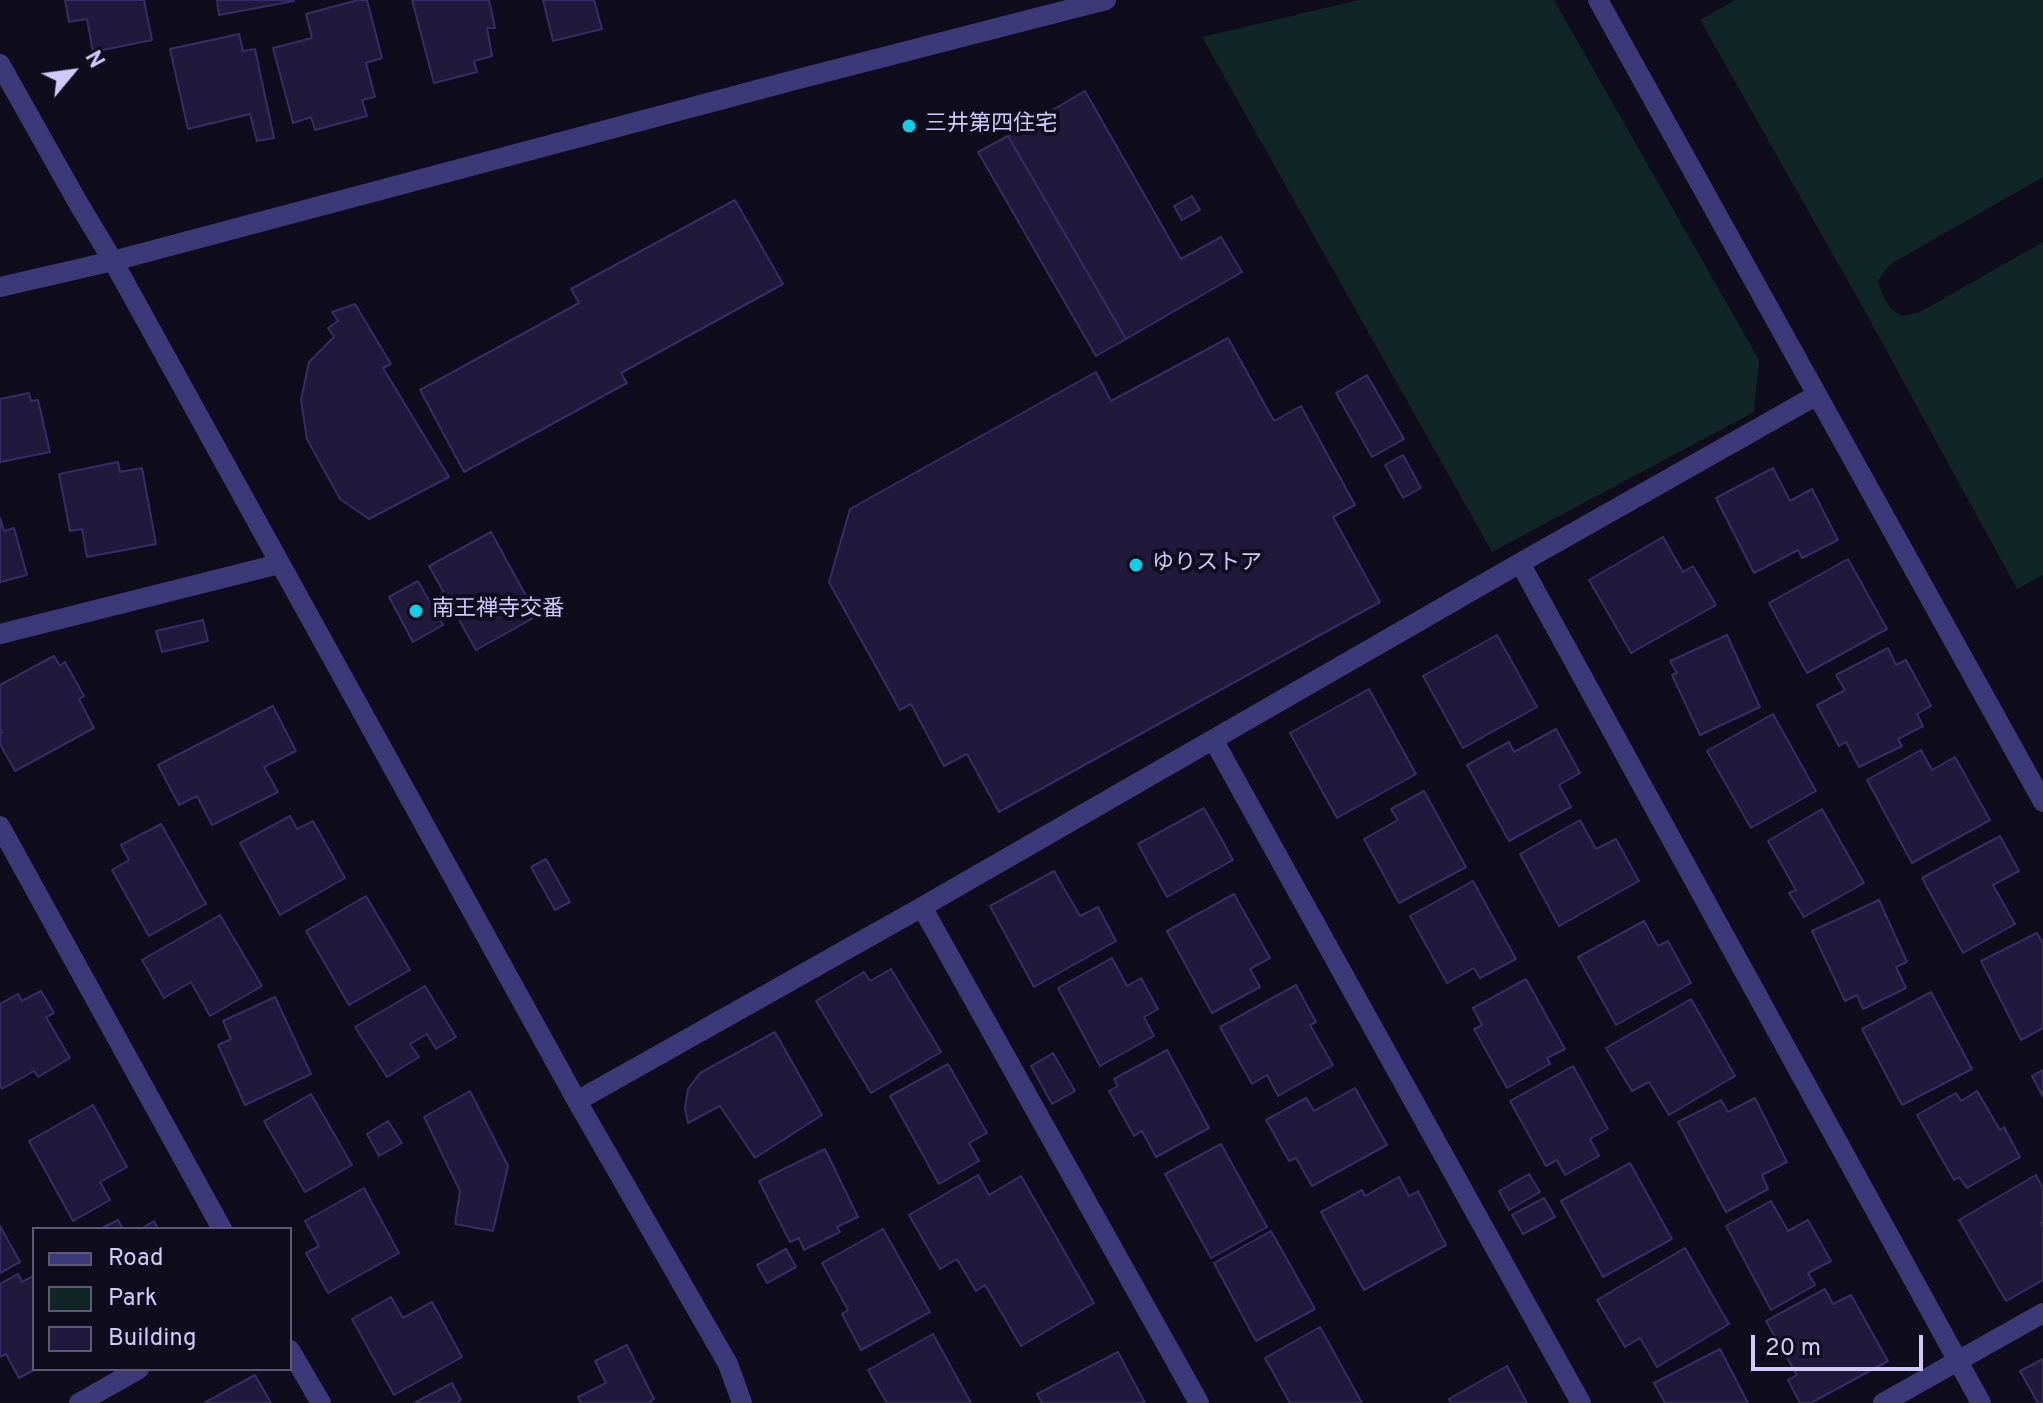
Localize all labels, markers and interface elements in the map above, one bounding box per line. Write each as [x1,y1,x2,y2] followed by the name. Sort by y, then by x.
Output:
[32,32,112,112] north arrow
[78,47,109,74] text: N
[925,113,1057,139] place label: 三井第四住宅
[900,117,918,135] marker: 三井第四住宅
[1152,552,1262,578] place label: ゆりストア
[1127,556,1145,574] marker: ゆりストア
[432,598,564,624] place label: 南王禅寺交番
[407,602,425,620] marker: 南王禅寺交番
[32,1227,292,1371] legend
[108,1244,164,1274] text: Road
[108,1284,158,1314] text: Park
[1755,1319,1927,1369] scale bar
[108,1324,197,1354] text: Building
[1765,1334,1821,1364] text: 20 m

